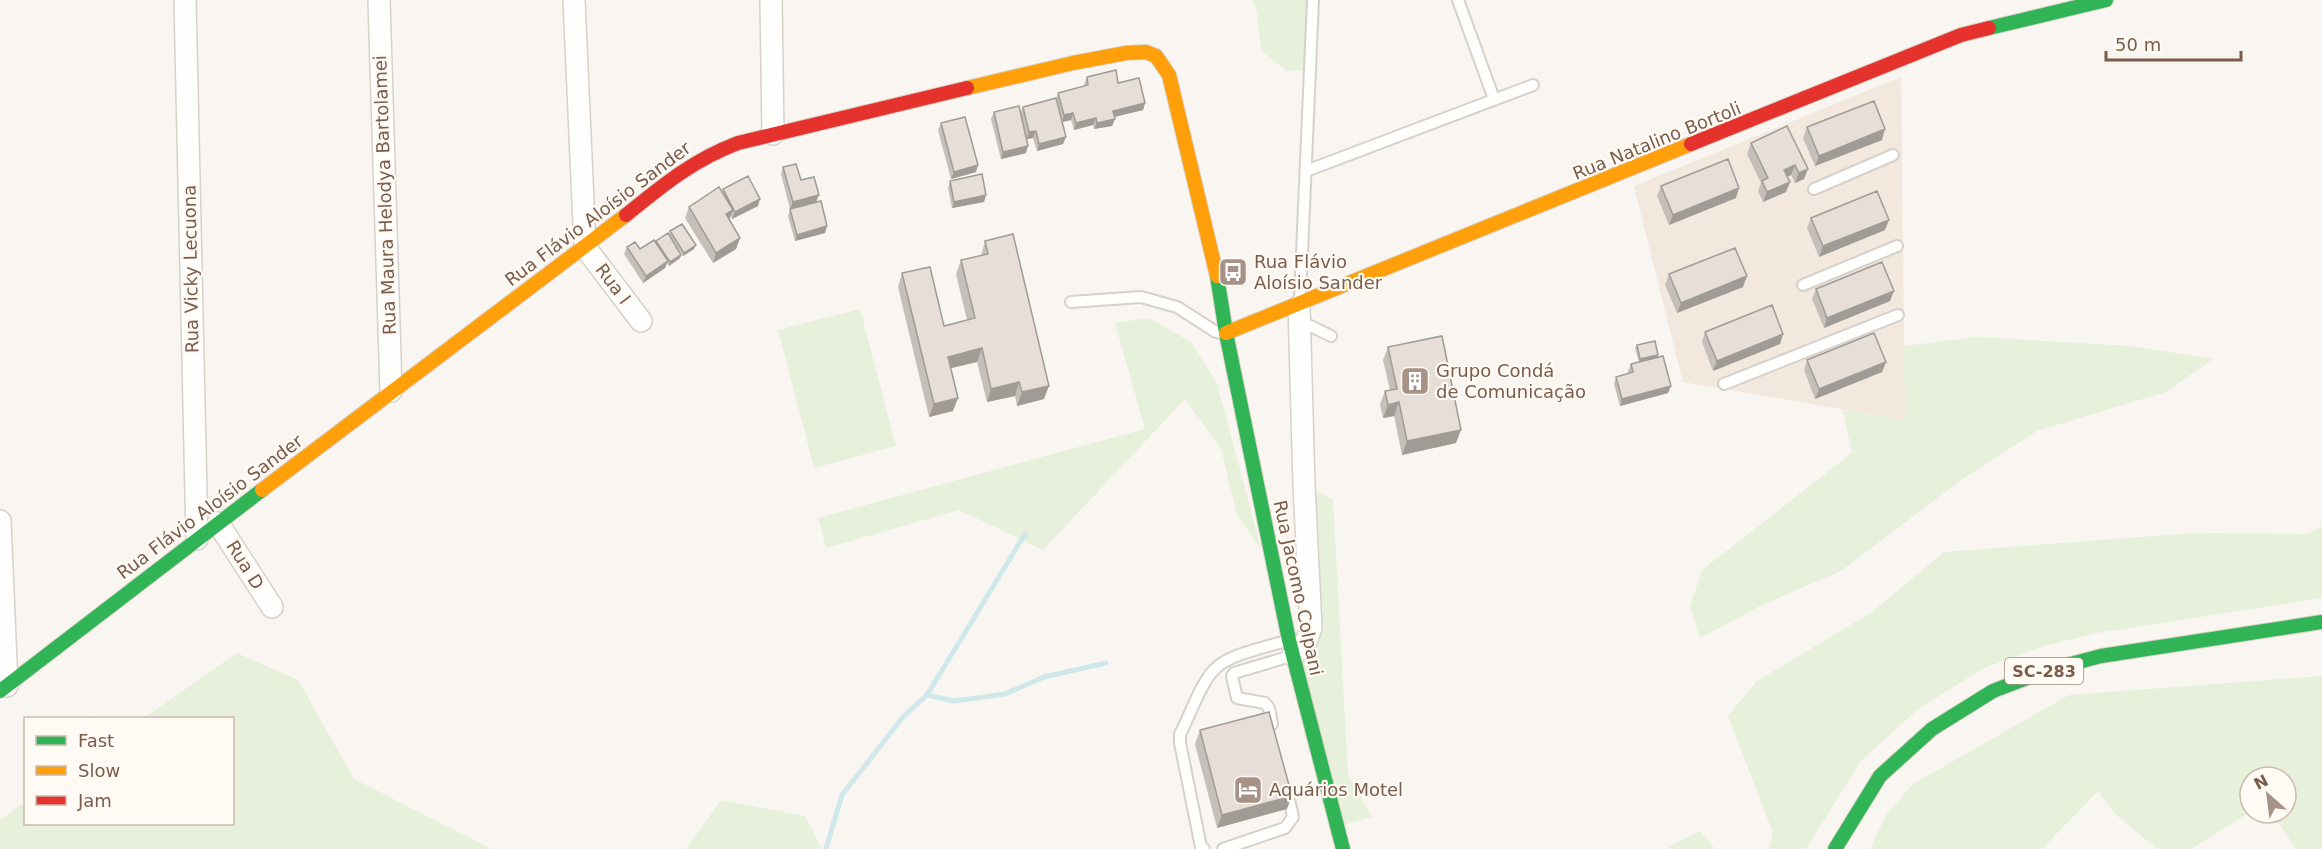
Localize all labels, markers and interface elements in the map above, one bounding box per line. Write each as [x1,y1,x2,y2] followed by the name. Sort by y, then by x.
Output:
[2106,24,2241,62] scale bar
[2115,34,2161,55] text: 50 m
[369,55,400,335] street label: Rua Maura Helodya Bartolamei
[1570,97,1744,184] street label: Rua Natalino Bortoli
[501,137,695,290] street label: Rua Flávio Aloísio Sander
[179,185,202,353] street label: Rua Vicky Lecuona
[1254,251,1383,293] place label: Rua Flávio Aloísio Sander
[1217,256,1249,288] bus stop icon: Rua Flávio Aloísio Sander
[591,259,635,308] street label: Rua I
[1436,360,1586,402] place label: Grupo Condá de Comunicação
[1399,365,1431,397] building icon: Grupo Condá de Comunicação
[113,430,307,583] street label: Rua Flávio Aloísio Sander
[1270,498,1327,678] street label: Rua Jacomo Colpani
[222,536,269,593] street label: Rua D
[2005,658,2083,684] road number: SC-283
[24,717,234,825] legend
[78,730,114,751] text: Fast
[78,760,120,781] text: Slow
[2238,765,2298,825] north arrow
[2251,771,2272,794] text: N
[1232,774,1264,806] hotel icon: Aquários Motel
[1269,779,1403,800] place label: Aquários Motel
[77,790,112,811] text: Jam

